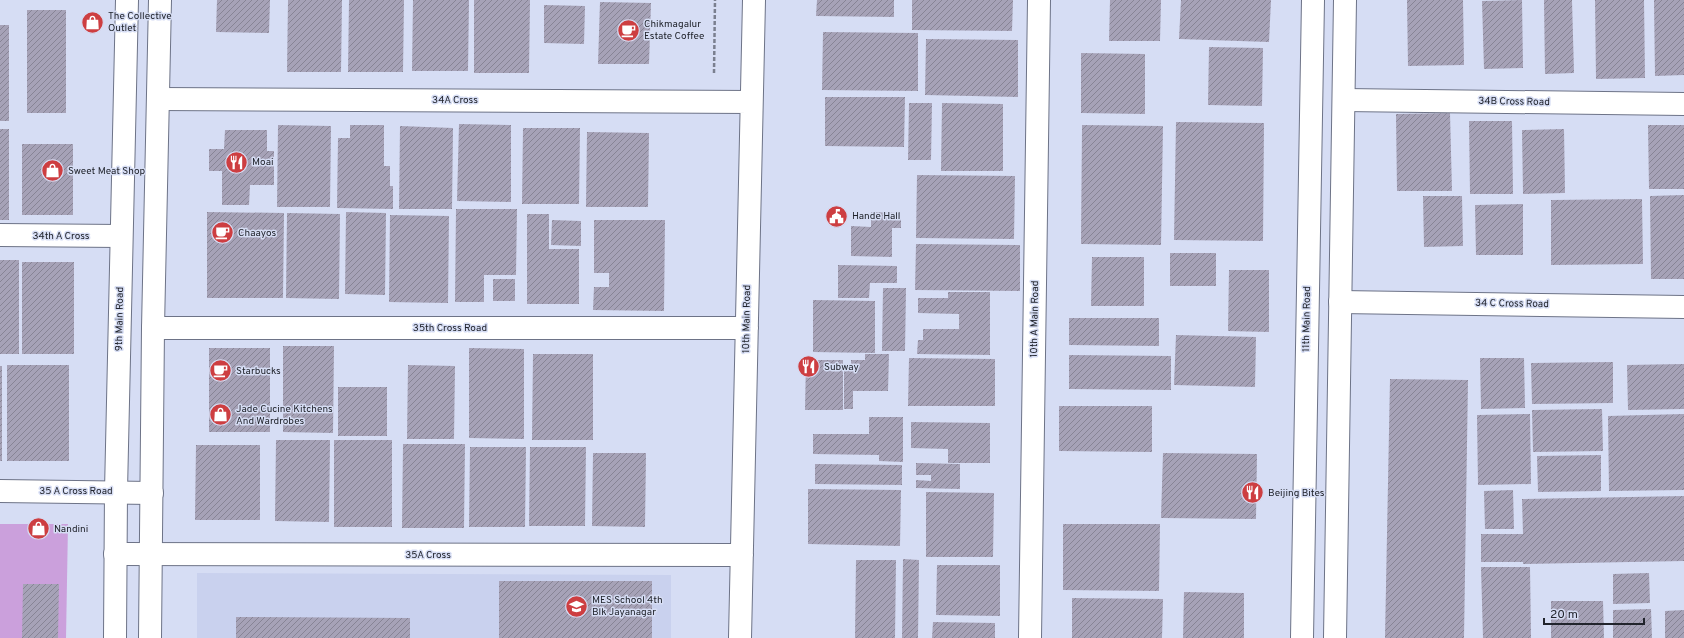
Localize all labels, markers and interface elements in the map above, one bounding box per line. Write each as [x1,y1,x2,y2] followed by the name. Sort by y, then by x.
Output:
[79,9,105,35] shop icon: The Collective Outlet
[108,10,172,35] place label: The Collective Outlet
[616,17,642,43] cafe icon: Chikmagalur Estate Coffee
[644,18,704,43] place label: Chikmagalur Estate Coffee
[432,94,478,107] street label: 34A Cross
[1478,95,1550,109] street label: 34B Cross Road
[224,149,250,175] restaurant icon: Moai
[252,156,274,169] place label: Moai
[39,158,65,184] shop icon: Sweet Meat Shop
[68,165,146,178] place label: Sweet Meat Shop
[823,203,849,229] public building icon: Hande Hall
[852,210,900,223] place label: Hande Hall
[209,220,235,246] cafe icon: Chaayos
[238,227,276,240] place label: Chaayos
[32,230,90,243] street label: 34th A Cross
[1028,281,1042,357] street label: 10th A Main Road
[740,285,754,353] street label: 10th Main Road
[1300,286,1314,352] street label: 11th Main Road
[113,287,127,351] street label: 9th Main Road
[1475,297,1549,311] street label: 34 C Cross Road
[413,322,487,335] street label: 35th Cross Road
[795,354,821,380] restaurant icon: Subway
[208,358,234,384] cafe icon: Starbucks
[824,361,859,374] place label: Subway
[236,365,281,378] place label: Starbucks
[207,402,233,428] shop icon: Jade Cucine Kitchens And Wardrobes
[236,403,333,428] place label: Jade Cucine Kitchens And Wardrobes
[1240,480,1266,506] restaurant icon: Beijing Bites
[39,485,113,498] street label: 35 A Cross Road
[1268,487,1325,500] place label: Beijing Bites
[26,516,52,542] shop icon: Nandini
[54,523,88,536] place label: Nandini
[405,549,451,562] street label: 35A Cross
[564,593,590,619] school or university icon: MES School 4th Blk Jayanagar
[592,594,663,619] place label: MES School 4th Blk Jayanagar
[1544,600,1644,626] scale bar
[1550,607,1578,623] text: 20 m

